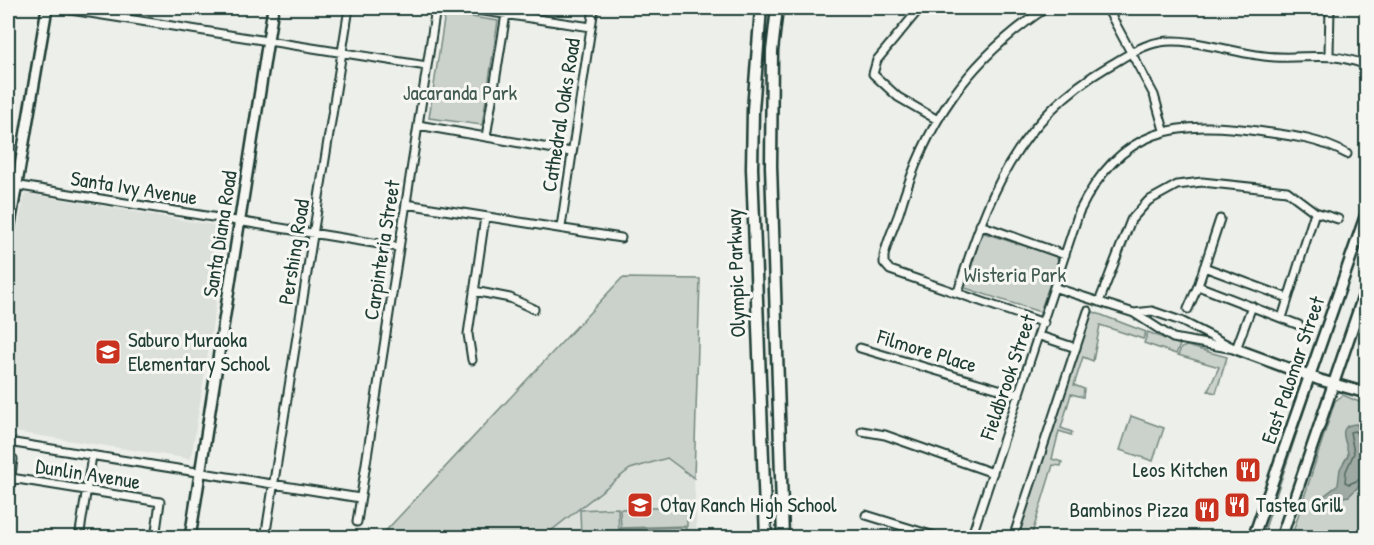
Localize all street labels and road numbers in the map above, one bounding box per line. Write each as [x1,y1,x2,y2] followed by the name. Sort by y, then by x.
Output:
[534,36,587,194] street label: Cathedral Oaks Road
[69,163,200,212] street label: Santa Ivy Avenue
[195,169,244,299] street label: Santa Diana Road
[356,177,407,322] street label: Carpinteria Street
[271,197,316,307] street label: Pershing Road
[719,208,752,338] street label: Olympic Parkway
[1254,291,1332,448] street label: East Palomar Street
[972,310,1043,444] street label: Fieldbrook Street
[873,321,980,379] street label: Filmore Place
[34,451,143,496] street label: Dunlin Avenue

